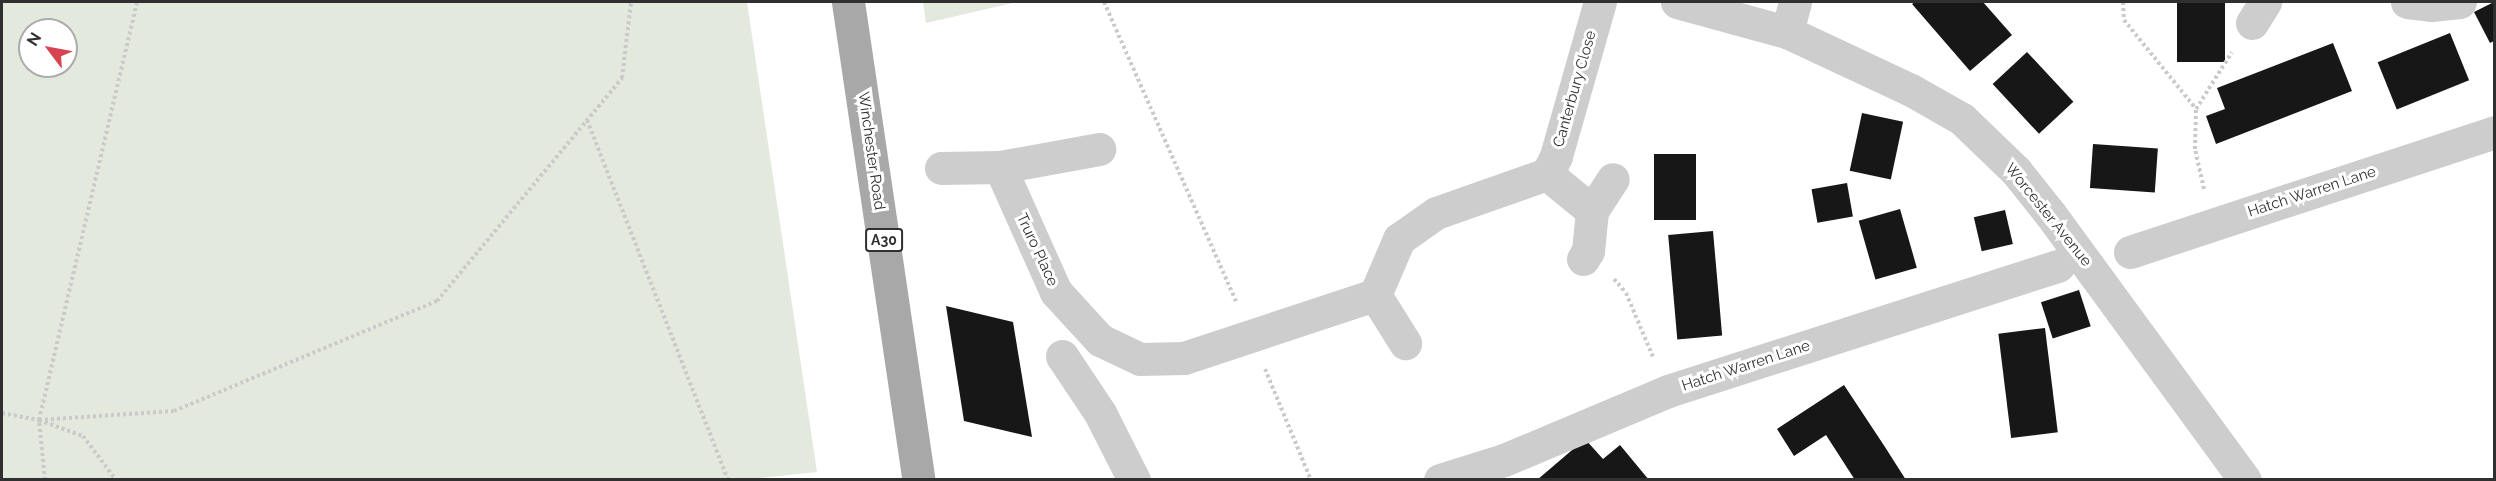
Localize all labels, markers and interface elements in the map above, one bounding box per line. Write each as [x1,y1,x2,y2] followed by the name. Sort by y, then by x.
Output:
[18,18,78,78] north arrow
[1550,28,1600,150] street label: Canterbury Close
[23,29,45,49] text: N
[854,91,888,211] street label: Winchester Road
[2001,159,2095,271] street label: Worcester Avenue
[2245,163,2379,221] street label: Hatch Warren Lane
[1012,211,1062,289] street label: Truro Place
[864,229,904,251] road number: A30
[1679,337,1813,395] street label: Hatch Warren Lane

